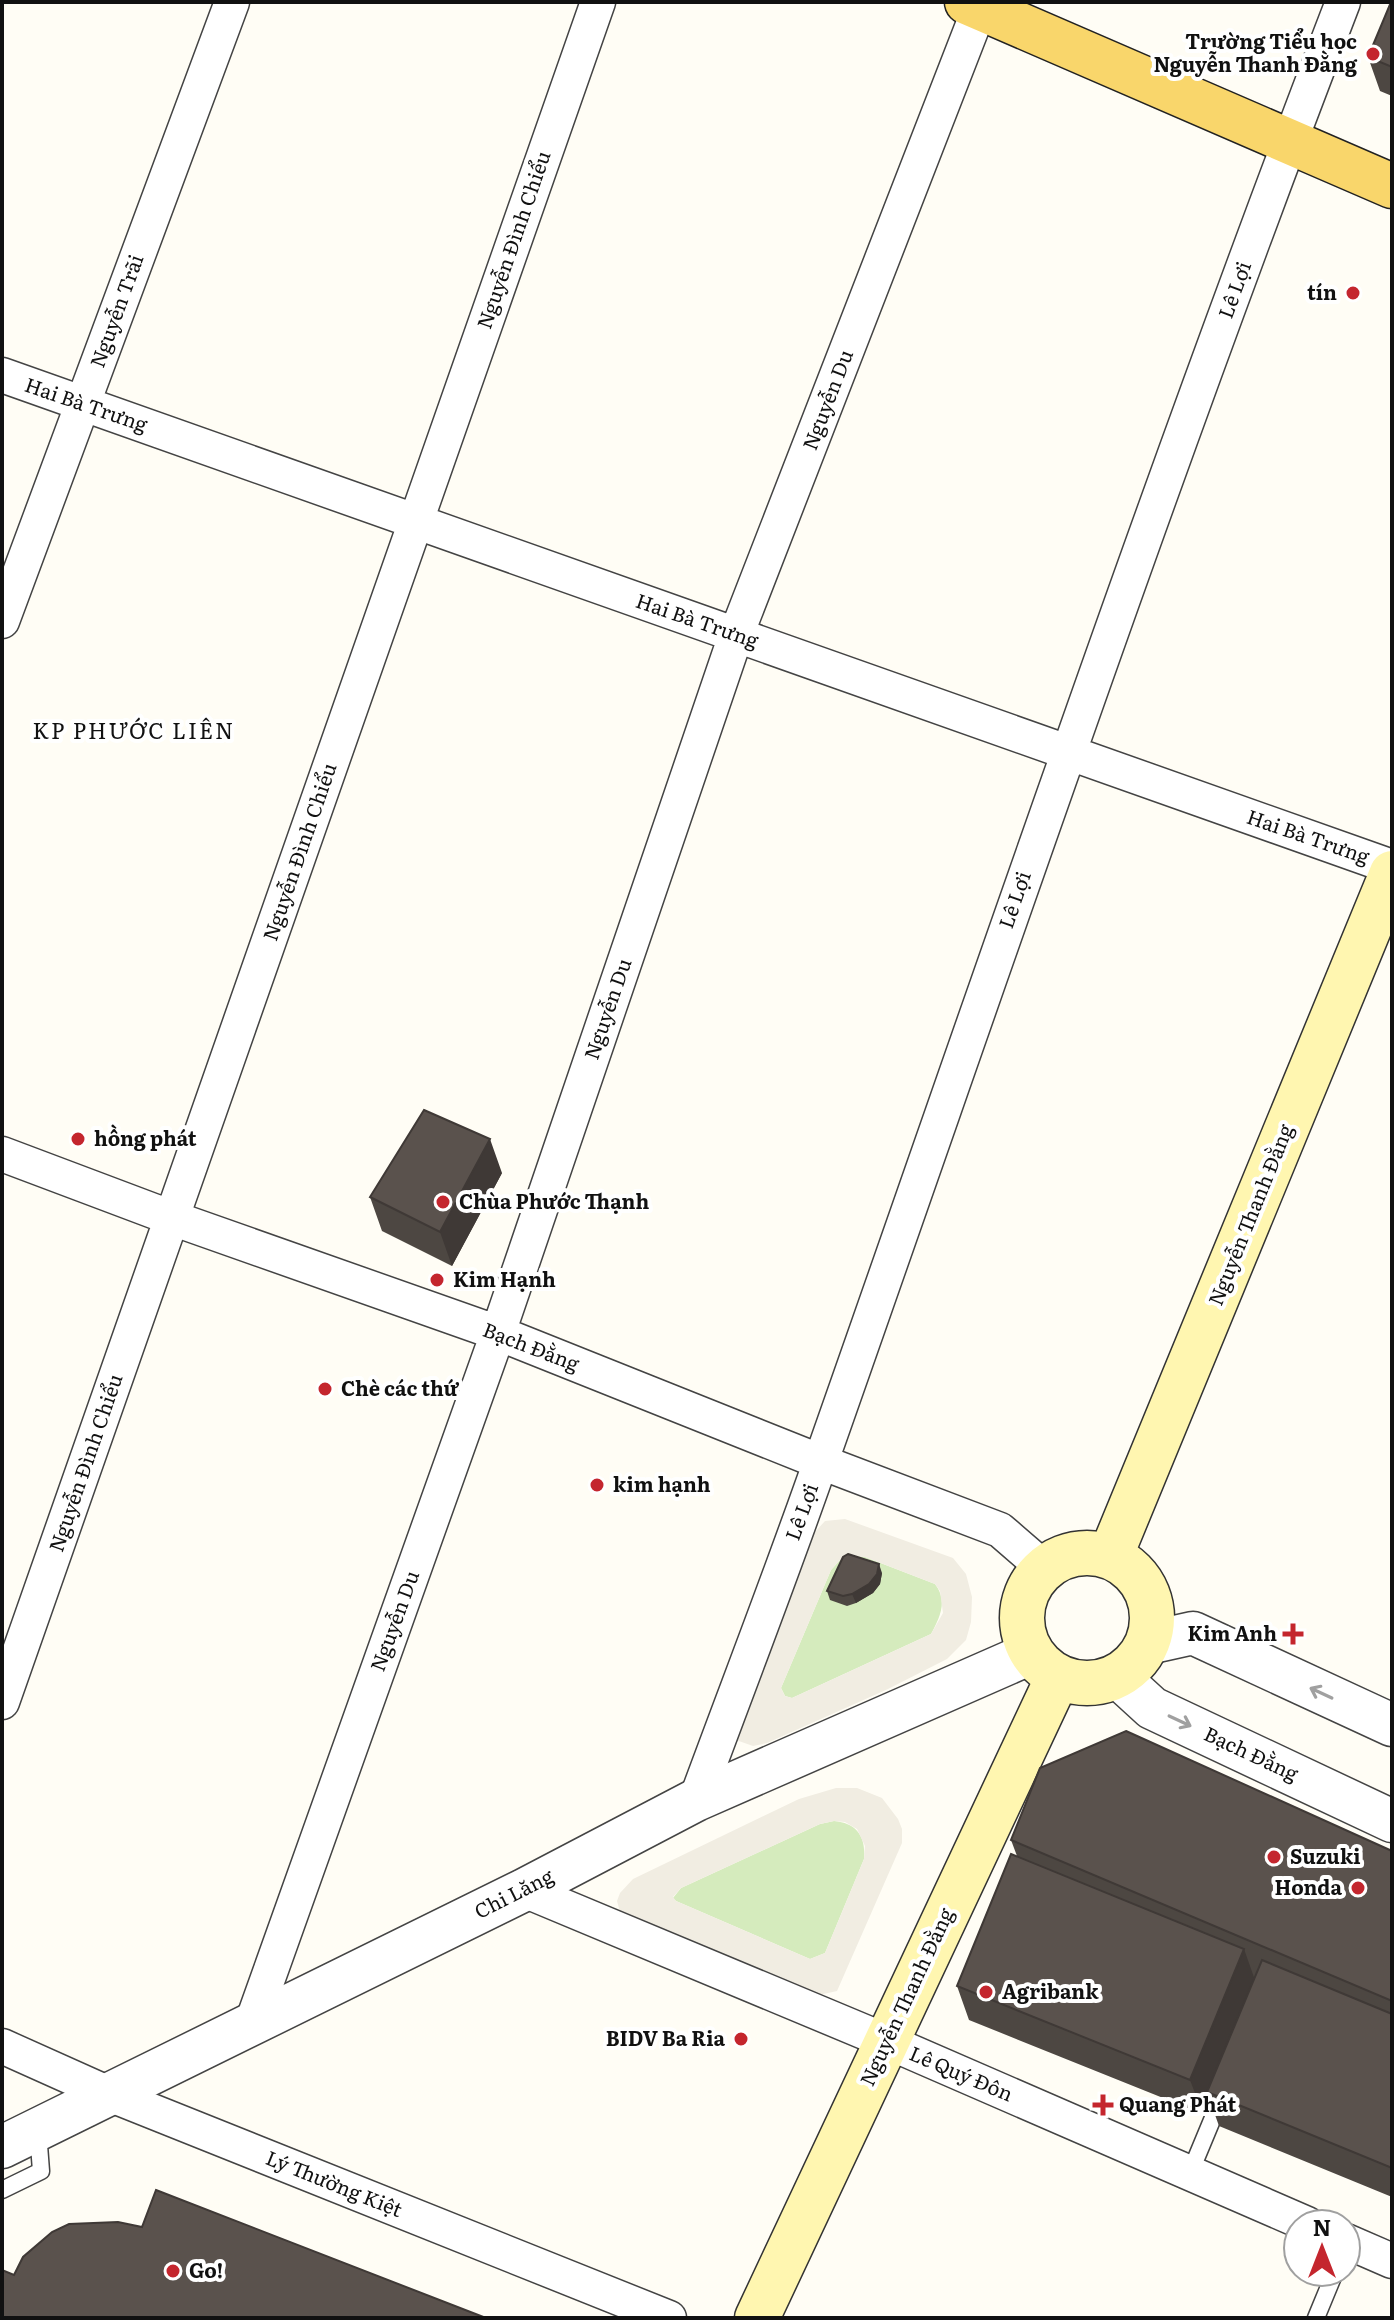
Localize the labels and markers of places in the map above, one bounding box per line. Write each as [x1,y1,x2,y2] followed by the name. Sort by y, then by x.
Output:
[1154,25,1358,78] place label: Trường Tiểu học Nguyễn Thanh Đằng
[1364,45,1382,63] marker: Trường Tiểu học Nguyễn Thanh Đằng
[1307,276,1337,306] place label: tín
[1344,284,1362,302] marker: tín
[94,1122,197,1152] place label: hồng phát
[69,1130,87,1148] marker: hồng phát
[459,1185,649,1215] place label: Chùa Phước Thạnh
[434,1193,452,1211] marker: Chùa Phước Thạnh
[453,1263,556,1293] place label: Kim Hạnh
[428,1271,446,1289] marker: Kim Hạnh
[341,1372,459,1402] place label: Chè các thứ
[316,1380,334,1398] marker: Chè các thứ
[613,1468,711,1498] place label: kim hạnh
[588,1476,606,1494] marker: kim hạnh
[1188,1617,1277,1647] place label: Kim Anh
[1284,1625,1302,1643] marker: Kim Anh
[1290,1840,1361,1870] place label: Suzuki
[1265,1848,1283,1866] marker: Suzuki
[1274,1871,1342,1901] place label: Honda
[1349,1879,1367,1897] marker: Honda
[1002,1975,1099,2005] place label: Agribank
[977,1983,995,2001] marker: Agribank
[606,2022,725,2052] place label: BIDV Ba Ria
[732,2030,750,2048] marker: BIDV Ba Ria
[1119,2088,1236,2118] place label: Quang Phát
[1094,2096,1112,2114] marker: Quang Phát
[189,2254,223,2284] place label: Go!
[164,2262,182,2280] marker: Go!

